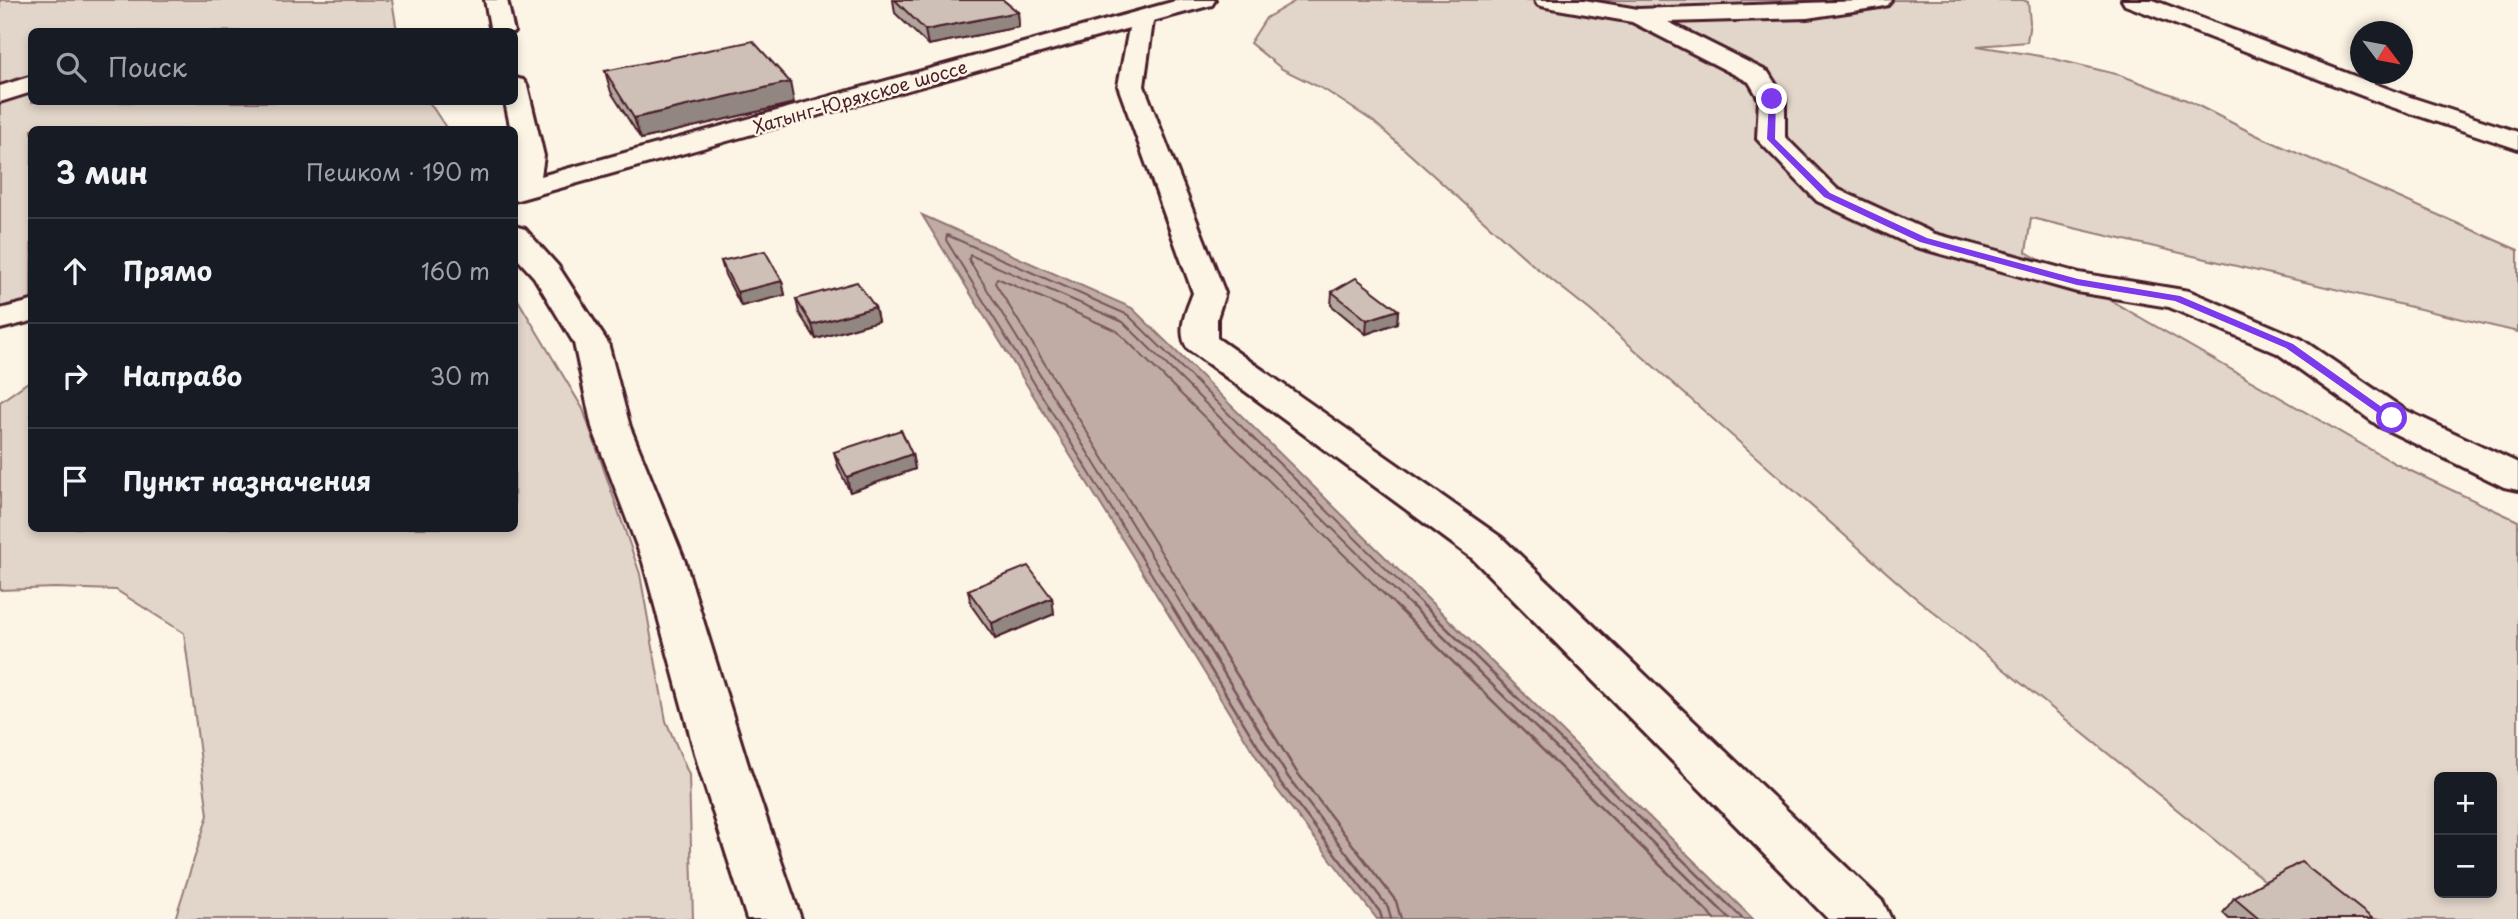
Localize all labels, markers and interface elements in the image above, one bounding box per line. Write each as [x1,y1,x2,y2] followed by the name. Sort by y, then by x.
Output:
[2350,21,2413,84] north arrow
[28,28,518,105] search box
[108,47,187,86] text: Поиск
[52,48,90,86] icon: search
[750,53,970,139] street label: Хатынг-Юряхское шоссе
[1756,83,1787,114] route end
[56,149,148,194] text: 3 мин
[306,154,490,189] text: Пешком · 190 m
[123,251,212,290] text: Прямо
[56,252,94,290] icon: ahead
[421,253,490,288] text: 160 m
[123,356,242,395] text: Направо
[56,357,94,395] icon: right
[429,358,490,393] text: 30 m
[2376,402,2407,433] route start
[123,461,371,500] text: Пункт назначения
[56,462,94,500] icon: arrive
[2434,772,2497,898] map controls
[2434,772,2497,835] button: +
[2434,835,2497,898] button: −

